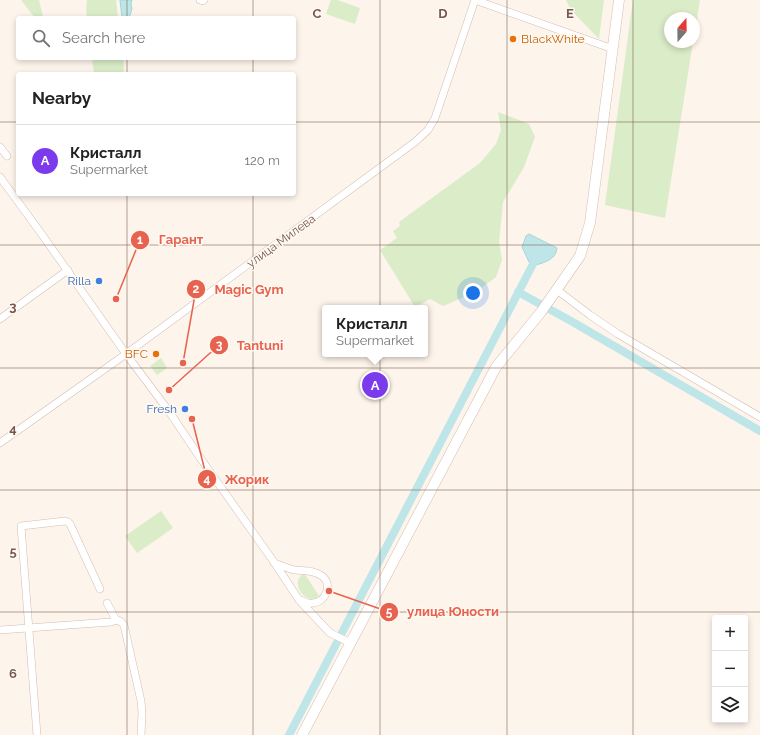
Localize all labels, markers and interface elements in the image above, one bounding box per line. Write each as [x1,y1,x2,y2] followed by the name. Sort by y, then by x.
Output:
[313,6,322,21] text: C
[438,6,448,21] text: D
[566,6,574,21] text: E
[664,12,700,48] north arrow
[16,16,296,60] search box
[30,27,52,49] icon: search
[62,29,145,47] text: Search here
[521,32,585,46] place label: BlackWhite
[508,34,518,44] marker: BlackWhite
[32,88,91,108] text: Nearby
[70,144,141,162] text: Кристалл
[41,153,49,168] text: A
[244,153,280,168] text: 120 m
[70,162,148,177] text: Supermarket
[244,211,318,271] street label: улица Милева
[130,227,211,252] callout: Гарант
[159,232,204,247] text: Гарант
[137,233,143,247] text: 1
[68,274,91,288] place label: Rilla
[94,276,104,286] marker: Rilla
[186,277,292,302] callout: Magic Gym
[193,282,200,296] text: 2
[214,282,284,297] text: Magic Gym
[463,283,483,303] your location
[9,299,17,314] text: 3
[322,305,428,357] popup
[336,315,407,333] text: Кристалл
[209,333,291,358] callout: Tantuni
[336,333,414,348] text: Supermarket
[216,338,223,352] text: 3
[237,338,283,353] text: Tantuni
[125,347,148,361] place label: BFC
[151,349,161,359] marker: BFC
[362,370,388,400] pin: A
[147,402,177,416] place label: Fresh
[180,404,190,414] marker: Fresh
[9,421,17,436] text: 4
[197,467,278,492] callout: Жорик
[204,472,211,486] text: 4
[225,472,270,487] text: Жорик
[9,544,17,559] text: 5
[379,599,507,624] callout: улица Юности
[407,604,499,619] text: улица Юности
[386,605,393,619] text: 5
[712,615,748,723] map controls
[712,615,748,651] button: +
[712,651,748,687] button: −
[9,666,17,681] text: 6
[712,687,748,723] button: layers

